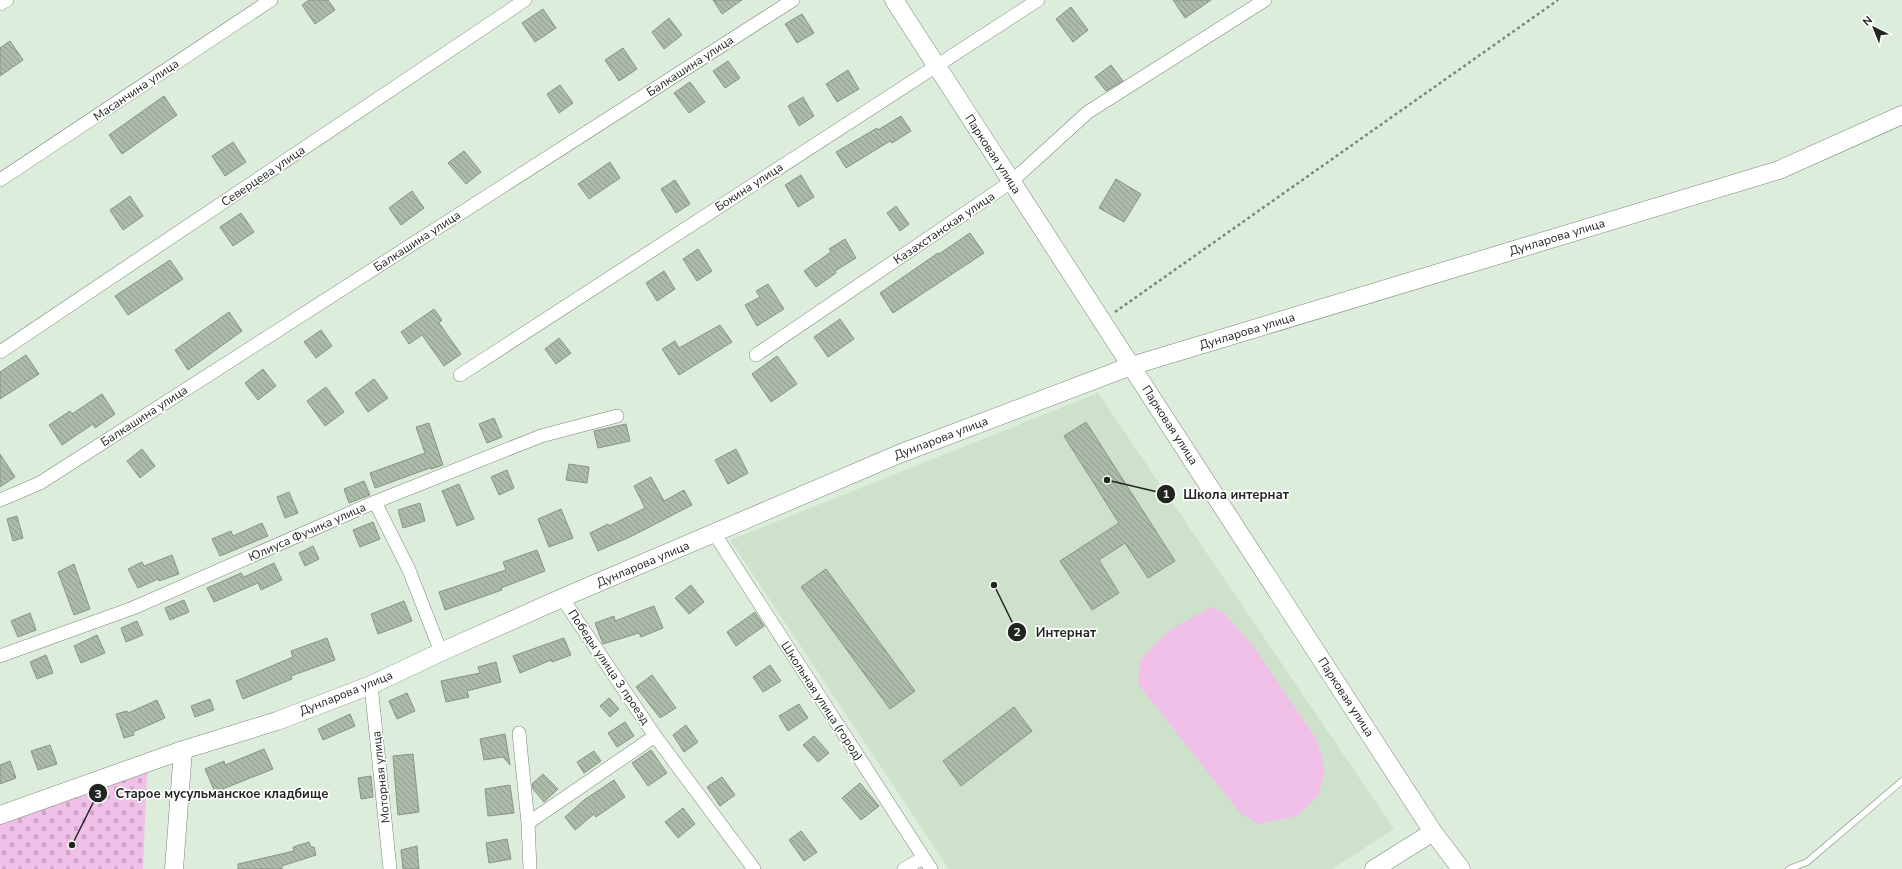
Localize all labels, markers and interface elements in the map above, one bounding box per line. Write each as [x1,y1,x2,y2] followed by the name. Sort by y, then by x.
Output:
[1854,8,1894,48] north arrow
[1859,13,1876,29] text: N
[643,32,737,100] street label: Балкашина улица
[90,56,182,124] street label: Масанчина улица
[961,111,1025,197] street label: Парковая улица
[218,142,308,210] street label: Северцева улица
[712,159,786,215] street label: Бокина улица
[890,188,998,268] street label: Казахстанская улица
[370,207,464,275] street label: Балкашина улица
[1507,215,1607,259] street label: Дунларова улица
[1197,309,1297,353] street label: Дунларова улица
[97,382,191,450] street label: Балкашина улица
[1138,382,1202,468] street label: Парковая улица
[892,413,990,463] street label: Дунларова улица
[1156,482,1297,507] callout: Школа интернат
[1162,486,1170,502] text: 1
[1183,486,1290,504] text: Школа интернат
[246,499,368,565] street label: Юлиуса Фучика улица
[594,537,692,591] street label: Дунларова улица
[564,606,654,728] street label: Победы улица 3 проезд
[1007,620,1104,645] callout: Интернат
[1013,624,1021,640] text: 2
[1036,624,1097,642] text: Интернат
[777,638,867,764] street label: Школьная улица (город)
[1314,654,1378,740] street label: Парковая улица
[297,667,395,719] street label: Дунларова улица
[368,730,394,824] street label: Моторная улица
[88,781,336,806] callout: Старое мусульманское кладбище
[116,785,328,803] text: Старое мусульманское кладбище
[94,786,102,802] text: 3

